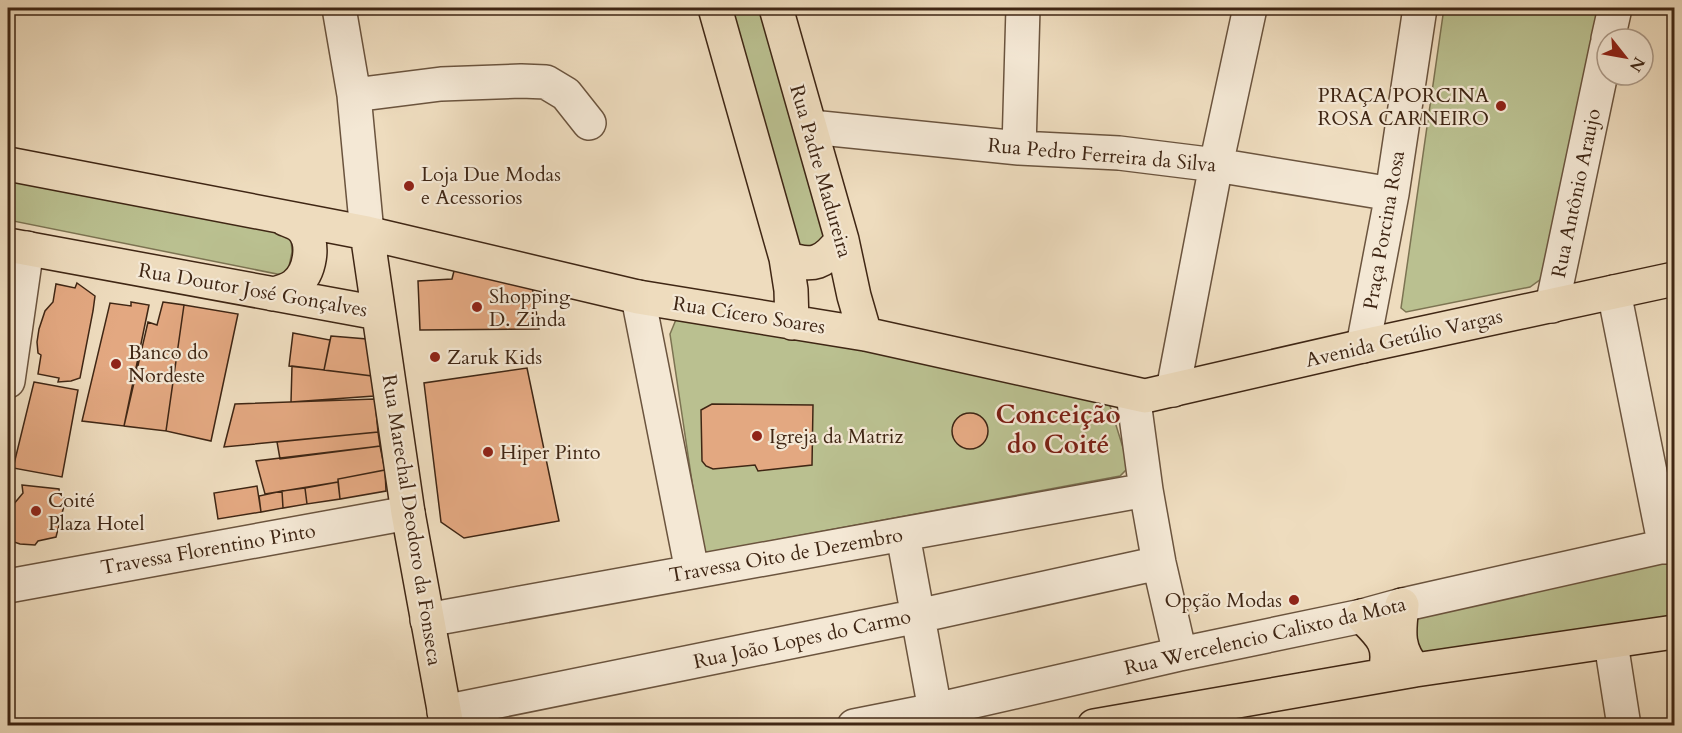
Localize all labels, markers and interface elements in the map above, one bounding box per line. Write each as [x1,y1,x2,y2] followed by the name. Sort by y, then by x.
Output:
[1595,27,1655,87] north arrow
[1624,53,1650,76] text: N
[783,81,859,261] street label: Rua Padre Madureira
[1317,82,1490,132] place label: PRAÇA PORCINA ROSA CARNEIRO
[1494,99,1508,113] marker: PRAÇA PORCINA ROSA CARNEIRO
[1545,106,1607,280] street label: Rua Antônio Araujo
[987,132,1218,178] street label: Rua Pedro Ferreira da Silva
[1357,148,1411,312] street label: Praça Porcina Rosa
[421,161,561,211] place label: Loja Due Modas e Acessorios
[402,179,416,193] marker: Loja Due Modas e Acessorios
[136,257,370,323] street label: Rua Doutor José Gonçalves
[489,283,571,333] place label: Shopping D. Zinda
[671,290,827,340] street label: Rua Cícero Soares
[470,300,484,314] marker: Shopping D. Zinda
[1303,302,1505,374] street label: Avenida Getúlio Vargas
[128,339,209,389] place label: Banco do Nordeste
[447,344,542,371] place label: Zaruk Kids
[428,350,442,364] marker: Zaruk Kids
[109,357,123,371] marker: Banco do Nordeste
[376,372,448,668] street label: Rua Marechal Deodoro da Fonseca
[995,397,1121,462] district label: Conceição do Coité
[769,423,903,450] place label: Igreja da Matriz
[750,429,764,443] marker: Igreja da Matriz
[500,439,601,466] place label: Hiper Pinto
[481,445,495,459] marker: Hiper Pinto
[48,487,145,537] place label: Coité Plaza Hotel
[29,504,43,518] marker: Coité Plaza Hotel
[98,517,318,581] street label: Travessa Florentino Pinto
[667,521,905,589] street label: Travessa Oito de Dezembro
[1164,587,1282,614] place label: Opção Modas
[1121,590,1409,682] street label: Rua Wercelencio Calixto da Mota
[1287,593,1301,607] marker: Opção Modas
[691,603,913,675] street label: Rua João Lopes do Carmo

